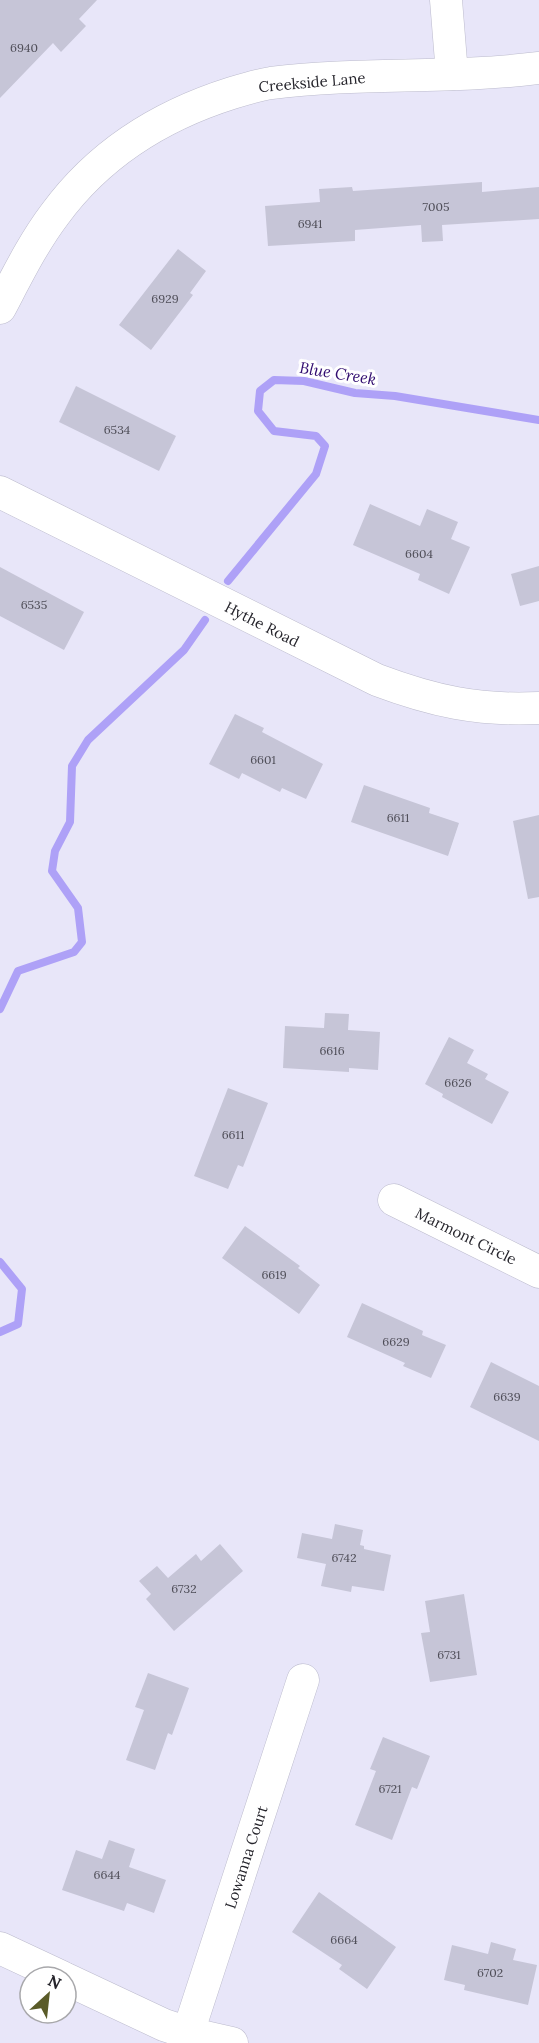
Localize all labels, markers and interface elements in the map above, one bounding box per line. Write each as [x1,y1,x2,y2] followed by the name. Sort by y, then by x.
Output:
[10,40,38,55] house number: 6940
[258,68,366,96] street label: Creekside Lane
[423,199,449,214] house number: 7005
[298,216,322,231] house number: 6941
[151,291,179,306] house number: 6929
[298,357,378,389] water label: Blue Creek
[104,422,131,437] house number: 6534
[405,546,433,561] house number: 6604
[21,597,47,612] house number: 6535
[222,597,302,651] street label: Hythe Road
[250,752,276,767] house number: 6601
[387,810,409,825] house number: 6611
[319,1043,345,1058] house number: 6616
[444,1075,472,1090] house number: 6626
[222,1127,244,1142] house number: 6611
[412,1203,520,1269] street label: Marmont Circle
[261,1267,287,1282] house number: 6619
[382,1334,410,1349] house number: 6629
[493,1389,521,1404] house number: 6639
[331,1550,357,1565] house number: 6742
[171,1581,197,1596] house number: 6732
[437,1647,461,1662] house number: 6731
[378,1781,402,1796] house number: 6721
[220,1803,272,1911] street label: Lowanna Court
[94,1867,121,1882] house number: 6644
[330,1932,358,1947] house number: 6664
[18,1965,78,2025] north arrow
[477,1965,503,1980] house number: 6702
[45,1970,65,1993] text: N

